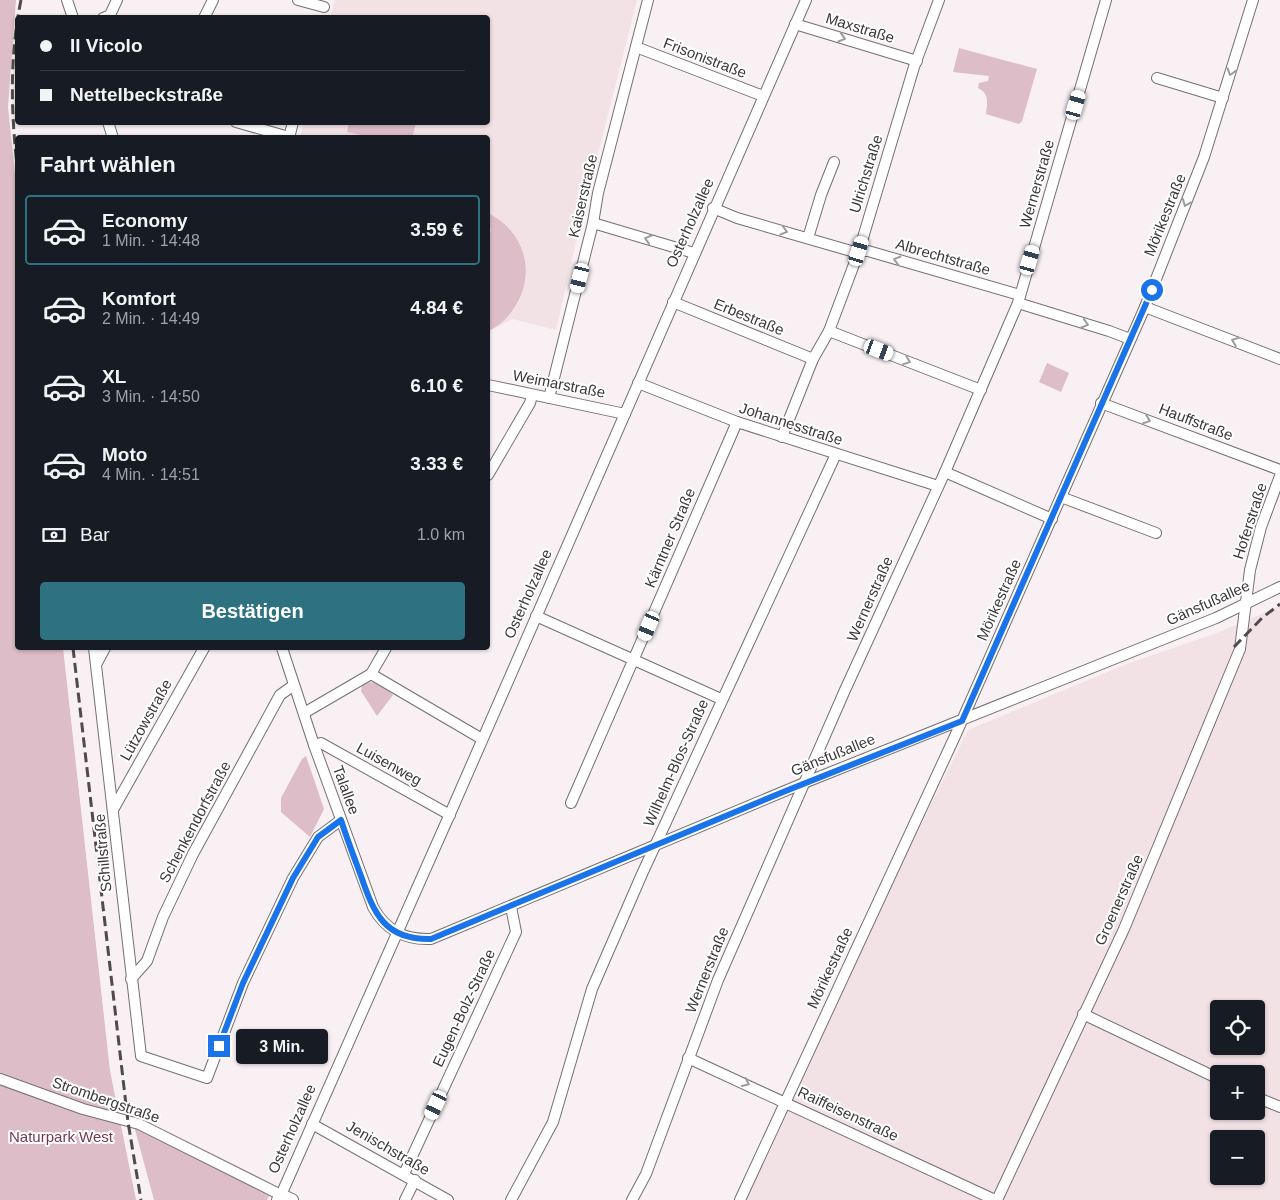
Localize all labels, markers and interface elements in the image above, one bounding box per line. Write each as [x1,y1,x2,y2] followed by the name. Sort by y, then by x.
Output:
[824,9,897,46] street label: Maxstraße
[837,32,845,42] one-way arrow
[661,34,749,81] street label: Frisonistraße
[70,35,143,56] text: Il Vicolo
[1227,68,1237,76] one-way arrow
[70,84,223,105] text: Nettelbeckstraße
[1064,89,1087,121] car
[846,133,885,215] street label: Ulrichstraße
[1016,138,1057,230] street label: Wernerstraße
[40,152,176,177] text: Fahrt wählen
[565,153,600,239] street label: Kaiserstraße
[1140,171,1189,259] street label: Mörikestraße
[662,176,717,270] street label: Osterholzallee
[1182,198,1192,206] one-way arrow
[42,208,87,253] icon: car
[102,210,188,231] text: Economy
[410,219,463,240] text: 3.59 €
[780,226,788,236] one-way arrow
[102,232,200,249] text: 1 Min. · 14:48
[644,234,652,244] one-way arrow
[847,234,870,268] car
[894,235,992,278] street label: Albrechtstraße
[1018,244,1041,276] car
[893,255,901,265] one-way arrow
[569,262,590,294] car
[1141,279,1163,301] route start
[42,286,87,331] icon: car
[102,288,176,309] text: Komfort
[712,295,787,338] street label: Erbestraße
[410,297,463,318] text: 4.84 €
[102,310,200,327] text: 2 Min. · 14:49
[1081,318,1089,328] one-way arrow
[1231,337,1239,347] one-way arrow
[862,338,895,362] car
[902,355,911,366] one-way arrow
[42,364,87,409] icon: car
[102,366,126,387] text: XL
[511,366,607,401] street label: Weimarstraße
[410,375,463,396] text: 6.10 €
[102,388,200,405] text: 3 Min. · 14:50
[737,399,845,448] street label: Johannesstraße
[1157,400,1236,443] street label: Hauffstraße
[1142,414,1151,424] one-way arrow
[42,442,87,487] icon: car
[102,444,147,465] text: Moto
[410,453,463,474] text: 3.33 €
[102,466,200,483] text: 4 Min. · 14:51
[1229,481,1270,561] street label: Hoferstraße
[641,485,698,590] street label: Kärntner Straße
[40,521,68,549] icon: cash
[80,524,110,545] text: Bar
[417,526,465,543] text: 1.0 km
[500,547,555,641] street label: Osterholzallee
[843,554,896,644] street label: Wernerstraße
[973,556,1024,643] street label: Mörikestraße
[1164,577,1252,628] street label: Gänsfußallee
[40,582,465,640] button: Bestätigen
[636,609,661,643] car
[116,676,175,763] street label: Lützowstraße
[640,697,711,829] street label: Wilhelm-Blos-Straße
[788,730,877,779] street label: Gänsfußallee
[354,739,425,788] street label: Luisenweg
[155,758,234,885] street label: Schenkendorfstraße
[330,763,363,817] street label: Talallee
[91,813,114,893] street label: Schillstraße
[1091,852,1146,948] street label: Groenerstraße
[682,924,732,1015] street label: Wernerstraße
[803,925,856,1011] street label: Mörikestraße
[429,946,498,1069] street label: Eugen-Bolz-Straße
[1210,1000,1265,1185] map controls
[1210,1000,1265,1055] button: locate
[236,1028,329,1064] callout: 3 Min.
[208,1035,230,1057] route end
[259,1038,305,1055] text: 3 Min.
[1210,1065,1265,1120] button: +
[50,1073,162,1126] street label: Strombergstraße
[741,1077,750,1088] one-way arrow
[264,1082,319,1176] street label: Osterholzallee
[795,1083,901,1144] street label: Raiffeisenstraße
[422,1088,449,1122] car
[344,1117,433,1178] street label: Jenischstraße
[9,1128,114,1145] park label: Naturpark West
[1210,1130,1265,1185] button: −

